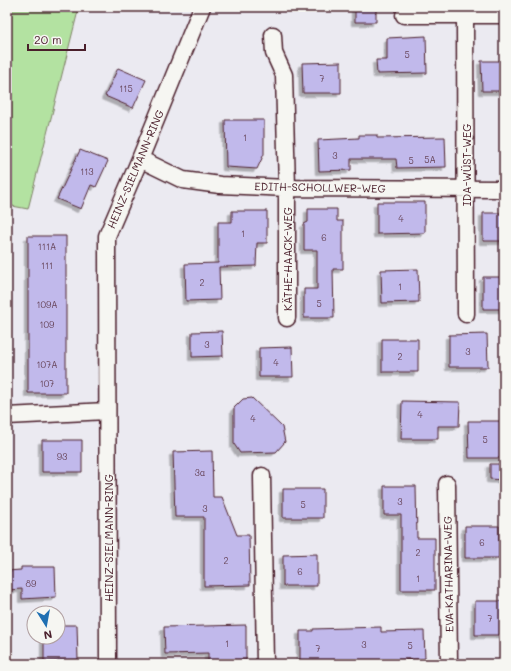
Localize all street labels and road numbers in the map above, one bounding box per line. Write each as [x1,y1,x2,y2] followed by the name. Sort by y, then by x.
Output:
[103,107,167,231] street label: HEINZ-SIELMANN-RING
[459,124,474,206] street label: IDA-WÜST-WEG
[254,178,386,196] street label: EDITH-SCHOLLWER-WEG
[280,207,295,311] street label: KÄTHE-HAACK-WEG
[101,474,116,602] street label: HEINZ-SIELMANN-RING
[439,516,457,632] street label: EVA-KATHARINA-WEG

